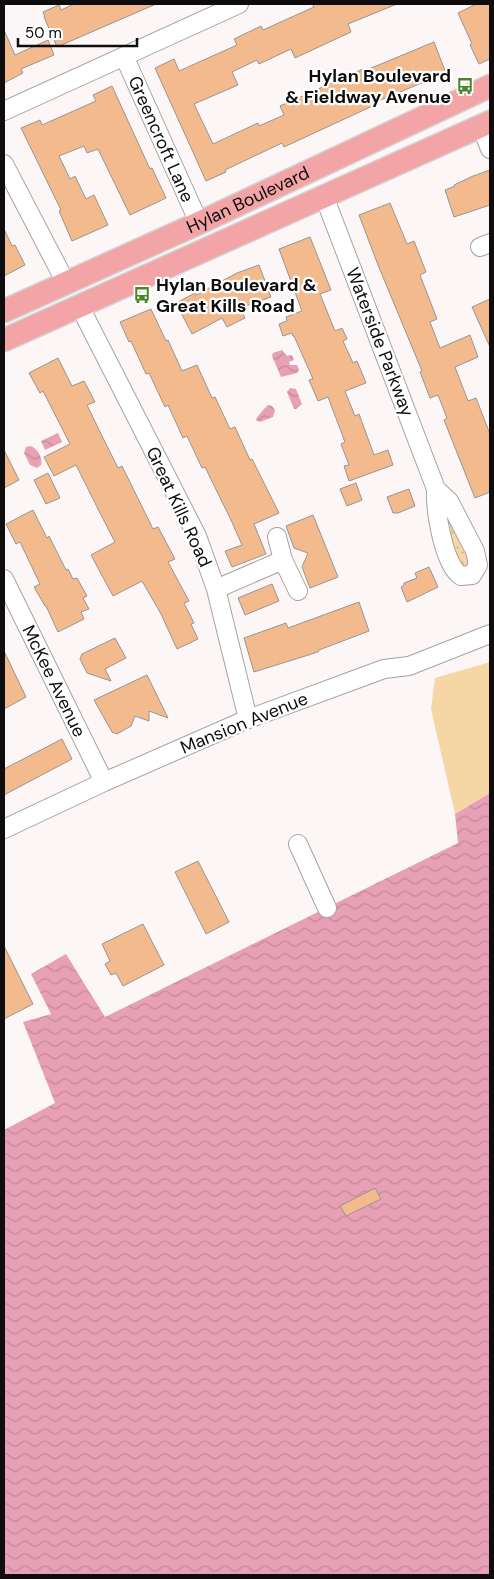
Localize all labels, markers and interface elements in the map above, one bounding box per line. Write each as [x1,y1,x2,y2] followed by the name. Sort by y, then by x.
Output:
[18,15,136,47] scale bar
[25,23,62,43] text: 50 m
[285,64,451,109] place label: Hylan Boulevard & Fieldway Avenue
[122,72,200,206] street label: Greencroft Lane
[455,76,475,96] bus stop icon: Hylan Boulevard & Fieldway Avenue
[183,161,313,239] street label: Hylan Boulevard
[340,264,420,420] street label: Waterside Parkway
[156,273,317,318] place label: Hylan Boulevard & Great Kills Road
[132,285,152,305] bus stop icon: Hylan Boulevard & Great Kills Road
[141,443,217,571] street label: Great Kills Road
[17,621,91,741] street label: McKee Avenue
[177,686,311,760] street label: Mansion Avenue

